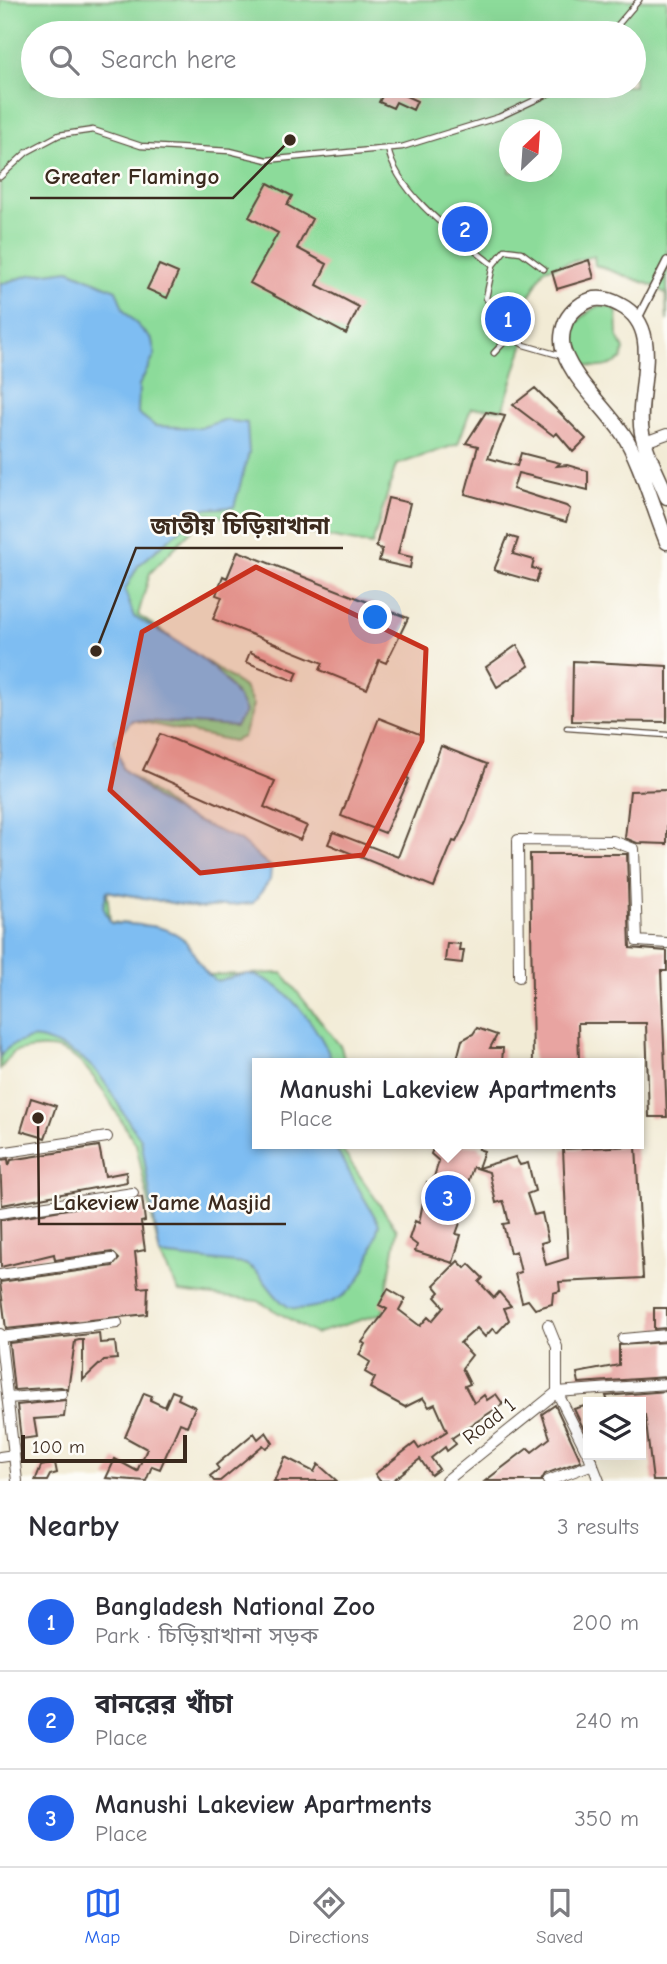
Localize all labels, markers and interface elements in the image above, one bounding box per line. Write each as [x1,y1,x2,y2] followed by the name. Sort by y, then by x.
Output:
[21,21,646,98] search box
[45,41,83,79] icon: search
[101,45,236,75] text: Search here
[499,119,562,182] north arrow
[30,154,233,198] callout: Greater Flamingo
[45,163,220,190] text: Greater Flamingo
[442,203,488,255] pin: 2
[485,293,531,345] pin: 1
[136,504,343,548] callout: জাতীয় চিড়িয়াখানা
[149,512,330,540] text: জাতীয় চিড়িয়াখানা
[358,600,392,634] your location
[252,1058,644,1149] popup
[280,1075,616,1105] text: Manushi Lakeview Apartments
[280,1105,332,1132] text: Place
[425,1172,471,1224] pin: 3
[39,1180,286,1224] callout: Lakeview Jame Masjid
[53,1189,271,1216] text: Lakeview Jame Masjid
[458,1393,520,1449] street label: Road 1
[583,1397,646,1460] map controls
[583,1397,646,1460] button: layers
[21,1432,187,1464] scale bar
[32,1436,85,1458] text: 100 m
[28,1509,119,1544] text: Nearby
[557,1513,639,1540] text: 3 results
[95,1592,375,1622] text: Bangladesh National Zoo
[46,1609,56,1636] text: 1
[572,1609,639,1636] text: 200 m
[95,1622,318,1649] text: Park · চিড়িয়াখানা সড়ক
[95,1690,233,1720] text: বানরের খাঁচা
[45,1707,57,1734] text: 2
[575,1707,639,1734] text: 240 m
[95,1724,147,1751] text: Place
[95,1790,431,1820] text: Manushi Lakeview Apartments
[45,1805,57,1832] text: 3
[574,1805,639,1832] text: 350 m
[95,1820,147,1847] text: Place
[84,1884,122,1948] tab: Map
[289,1884,369,1948] tab: Directions
[536,1884,583,1948] tab: Saved

